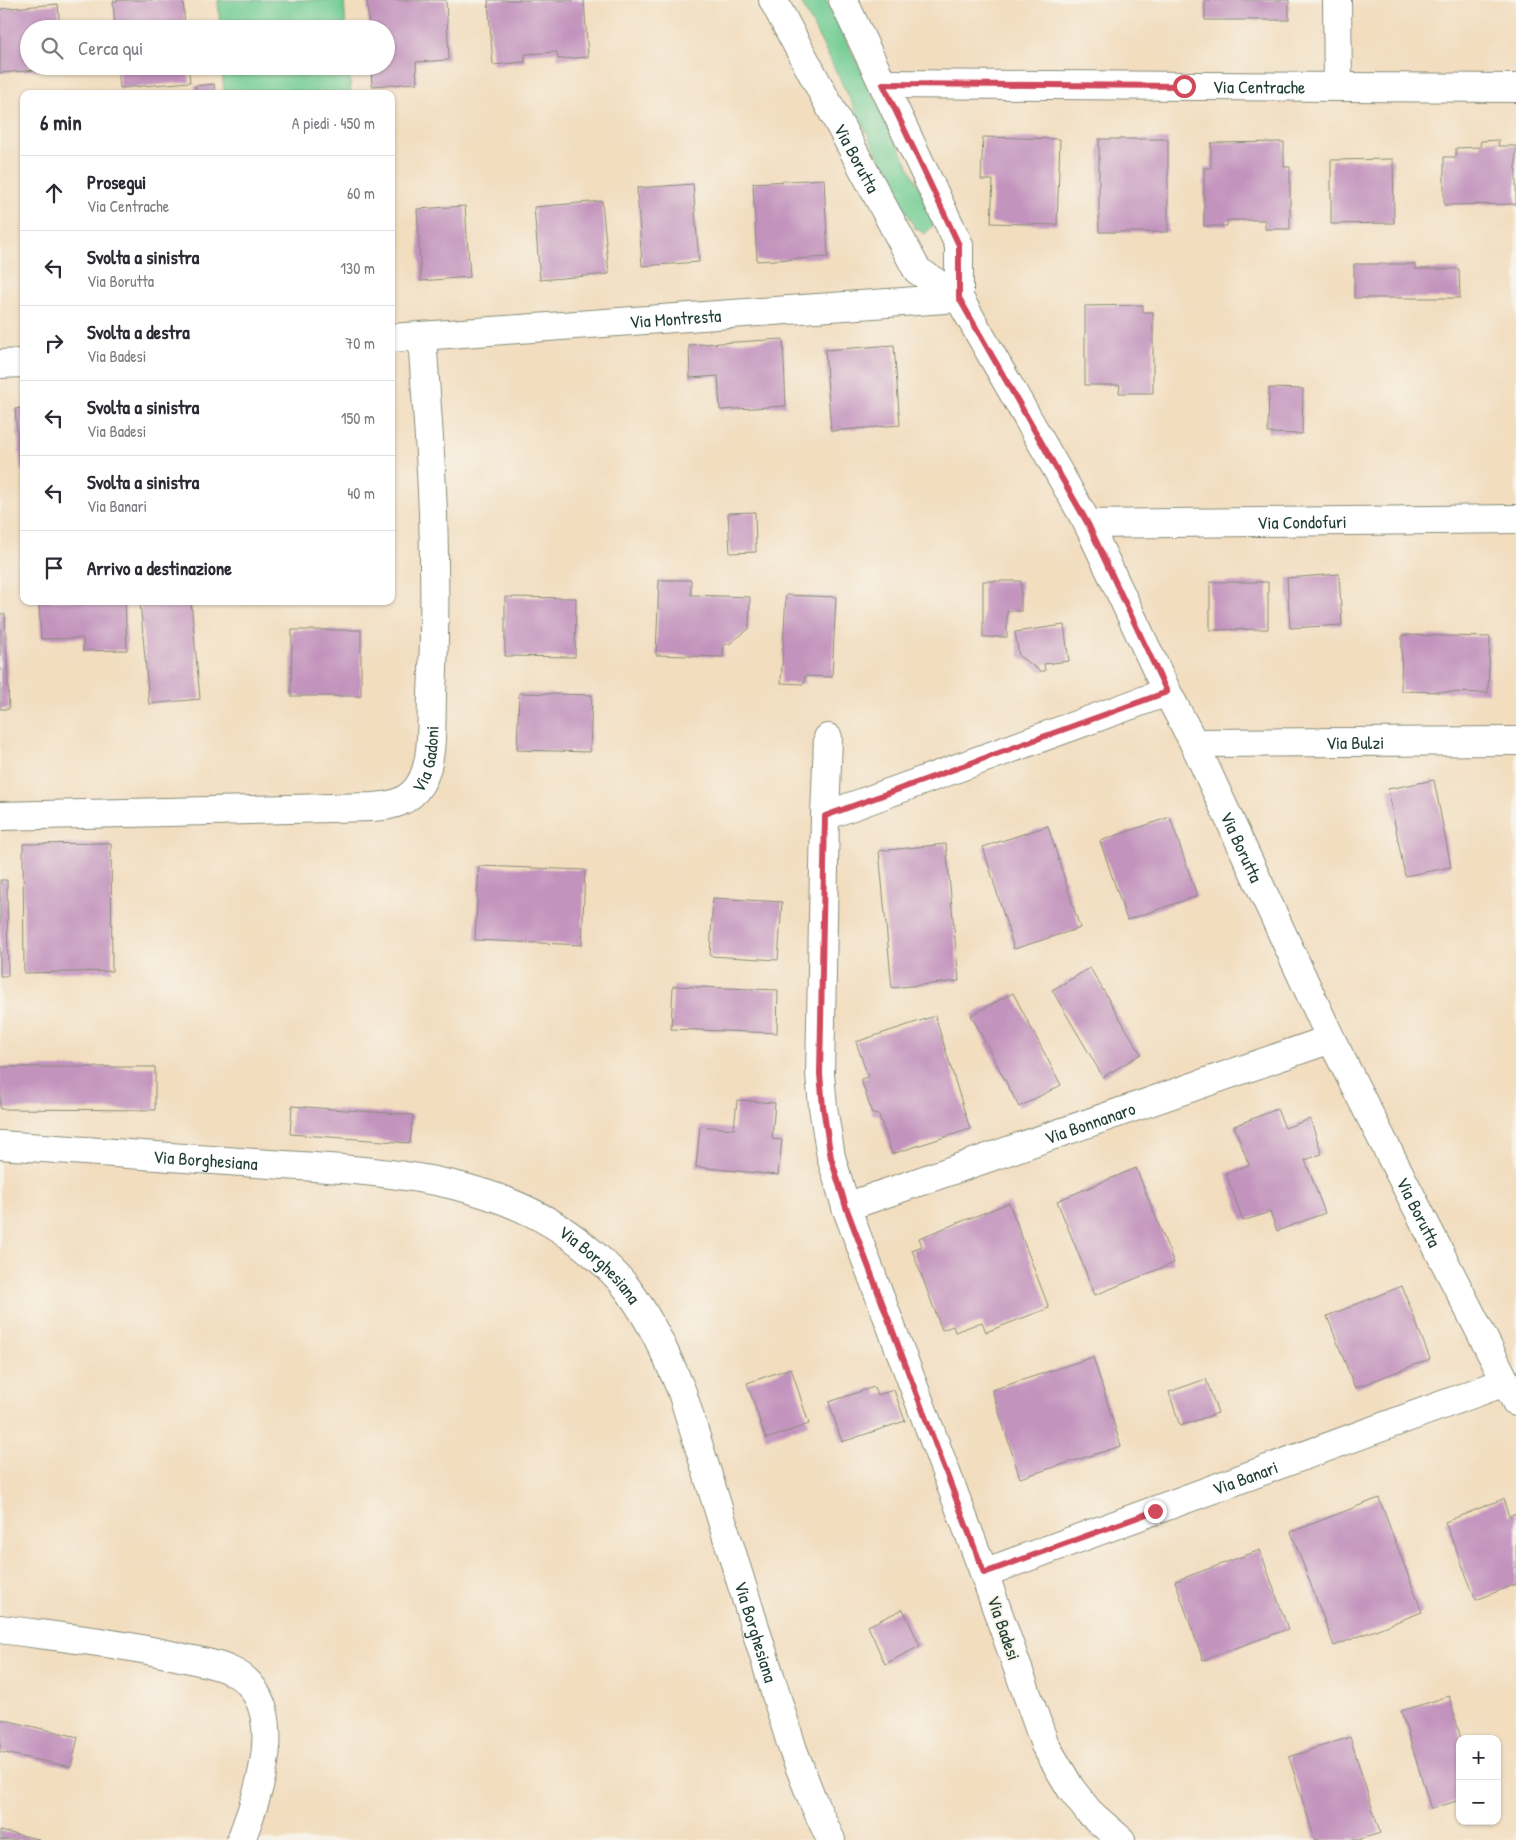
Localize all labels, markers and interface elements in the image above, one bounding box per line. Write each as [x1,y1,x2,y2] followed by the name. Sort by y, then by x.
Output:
[20,20,395,75] search box
[38,34,66,62] icon: search
[78,35,143,61] text: Cerca qui
[1213,74,1305,99] street label: Via Centrache
[1173,75,1196,98] route start
[40,108,82,137] text: 6 min
[292,112,375,134] text: A piedi · 450 m
[828,119,886,197] street label: Via Borutta
[87,169,146,195] text: Prosegui
[40,179,68,207] icon: ahead
[347,182,375,204] text: 60 m
[87,195,169,217] text: Via Centrache
[87,244,199,270] text: Svolta a sinistra
[40,254,68,282] icon: left
[340,257,375,279] text: 130 m
[87,270,154,292] text: Via Borutta
[629,302,722,334] street label: Via Montresta
[87,319,190,345] text: Svolta a destra
[40,329,68,357] icon: right
[345,332,375,354] text: 70 m
[87,345,146,367] text: Via Badesi
[87,394,199,420] text: Svolta a sinistra
[40,404,68,432] icon: left
[341,407,375,429] text: 150 m
[87,420,146,442] text: Via Badesi
[87,469,199,495] text: Svolta a sinistra
[40,479,68,507] icon: left
[347,482,375,504] text: 40 m
[87,495,147,517] text: Via Banari
[1257,508,1347,535] street label: Via Condofuri
[40,554,68,582] icon: arrive
[87,555,232,581] text: Arrivo a destinazione
[405,725,444,797] street label: Via Gadoni
[1326,729,1384,755] street label: Via Bulzi
[1215,807,1269,886] street label: Via Borutta
[1041,1095,1139,1150] street label: Via Bonnanaro
[152,1143,259,1176] street label: Via Borghesiana
[1391,1173,1447,1251] street label: Via Borutta
[554,1219,647,1308] street label: Via Borghesiana
[1209,1454,1281,1501] street label: Via Banari
[1144,1500,1167,1523] route end
[729,1578,784,1685] street label: Via Borghesiana
[981,1592,1027,1664] street label: Via Badesi
[1456,1735,1501,1825] map controls
[1456,1735,1501,1780] button: +
[1456,1780,1501,1825] button: −

